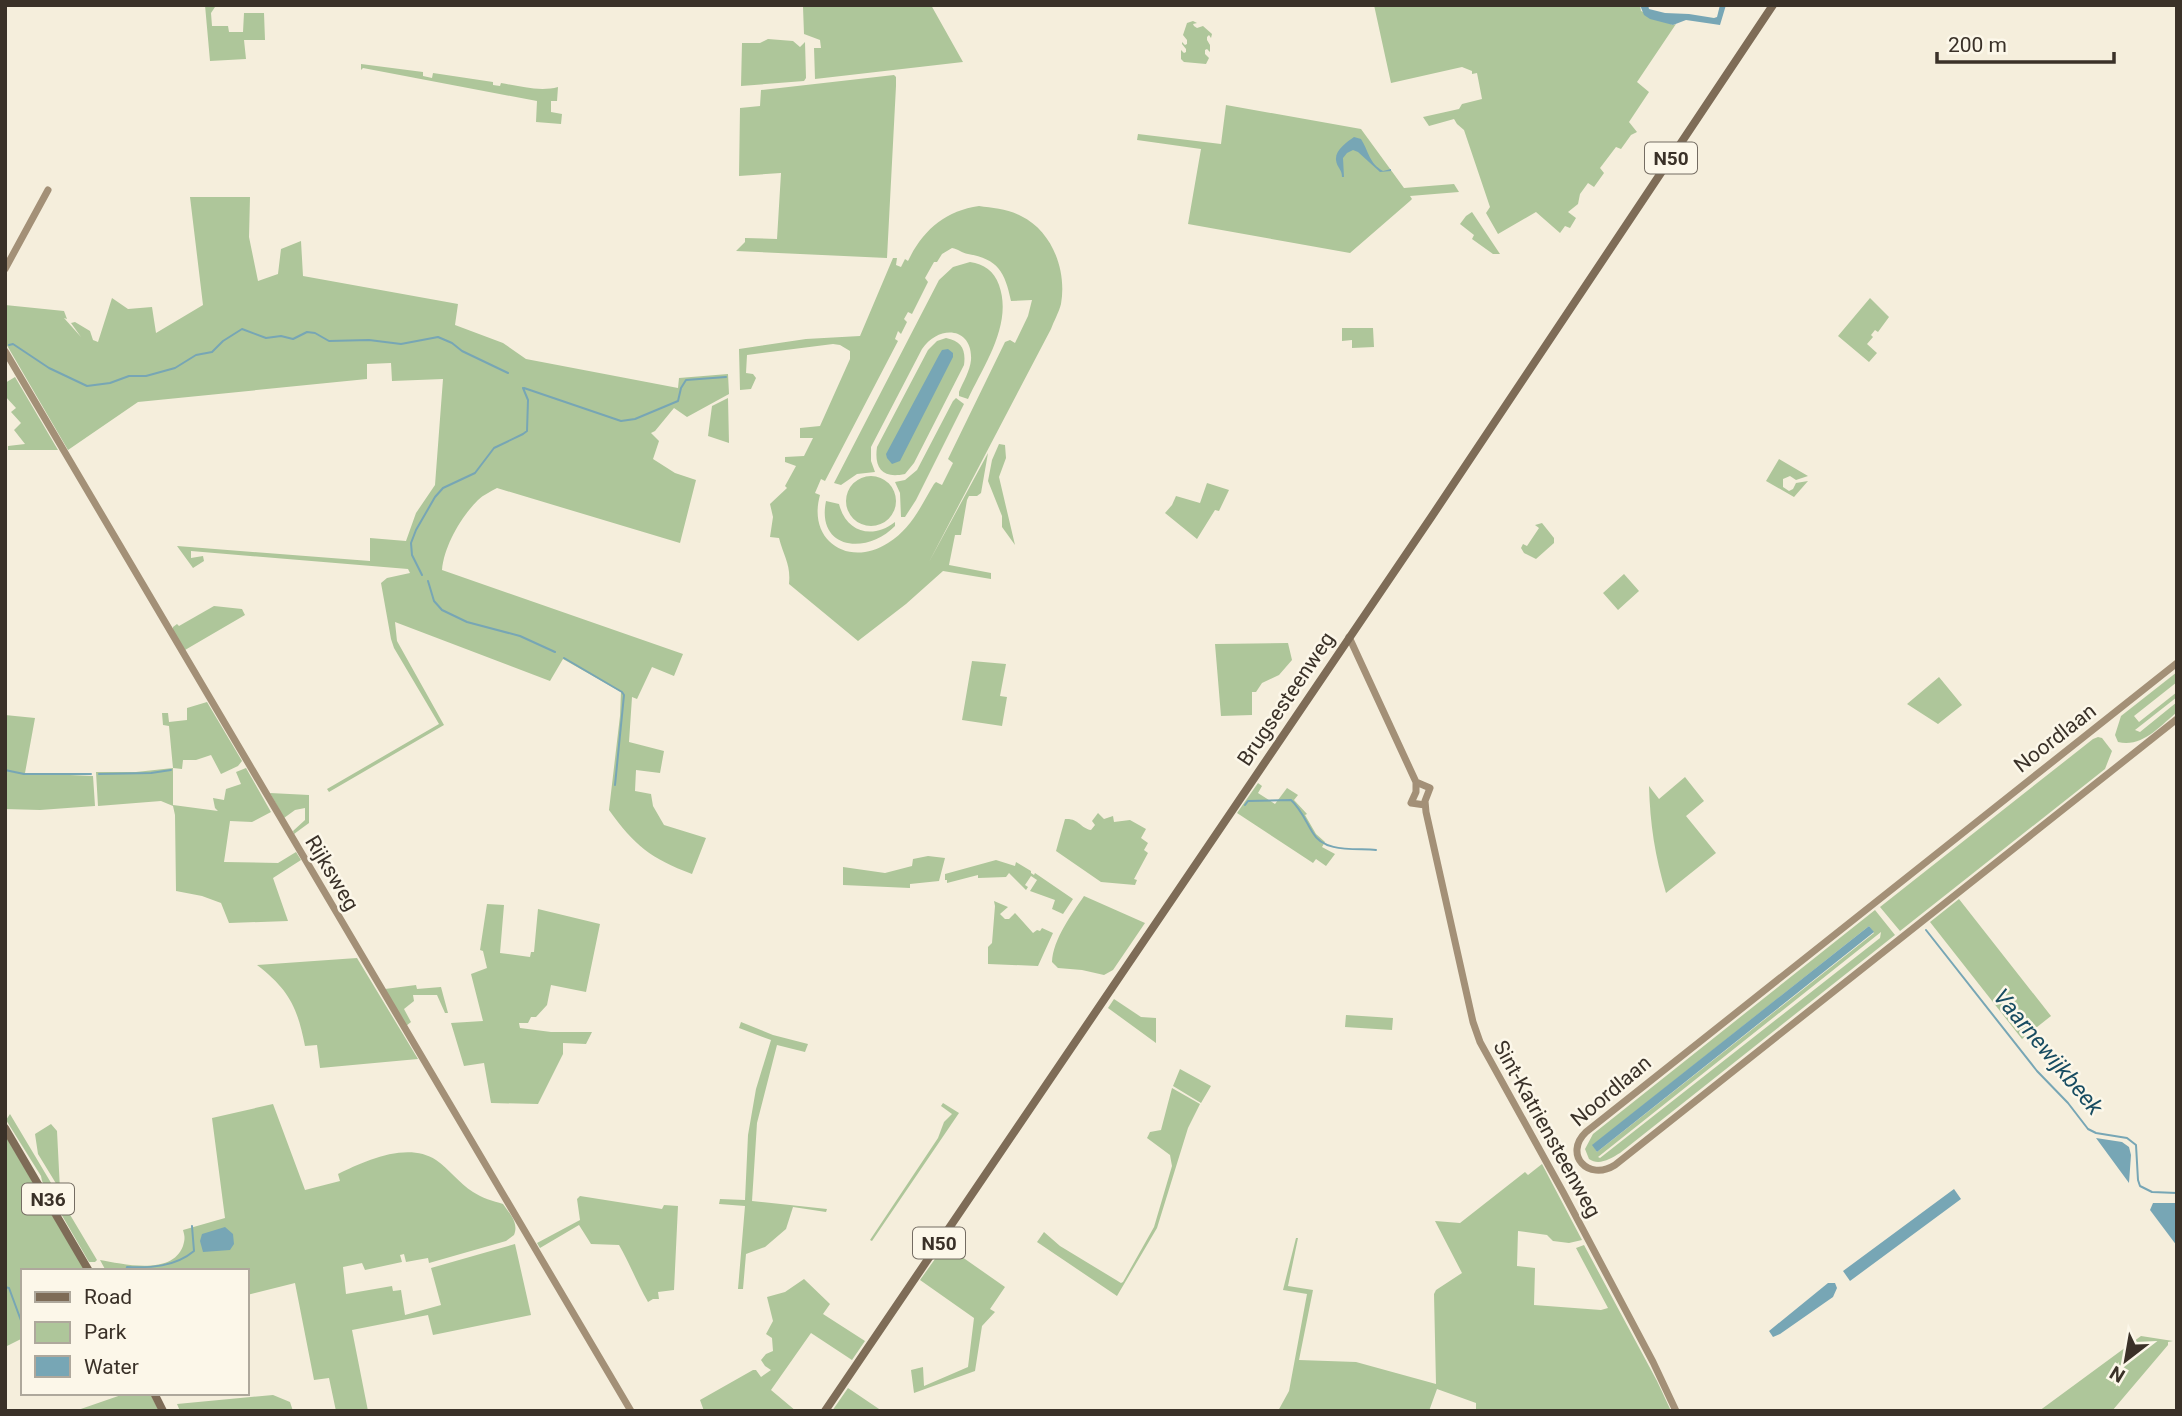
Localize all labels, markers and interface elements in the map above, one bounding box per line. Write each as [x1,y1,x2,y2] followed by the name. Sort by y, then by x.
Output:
[1937,21,2114,65] scale bar
[1948,33,2007,57] text: 200 m
[1645,142,1697,174] road number: N50
[1232,628,1340,770] street label: Brugsesteenweg
[2009,699,2101,777] street label: Noordlaan
[300,831,364,915] street label: Rijksweg
[1988,984,2109,1121] water label: Vaarnewijkbeek
[1488,1036,1606,1222] street label: Sint-Katriensteenweg
[1566,1051,1656,1131] street label: Noordlaan
[22,1184,74,1214] road number: N36
[913,1228,965,1259] road number: N50
[21,1269,248,1395] legend
[84,1285,132,1309] text: Road
[84,1320,127,1344] text: Park
[2091,1325,2161,1395] north arrow
[84,1355,139,1379] text: Water
[2106,1361,2129,1387] text: N

